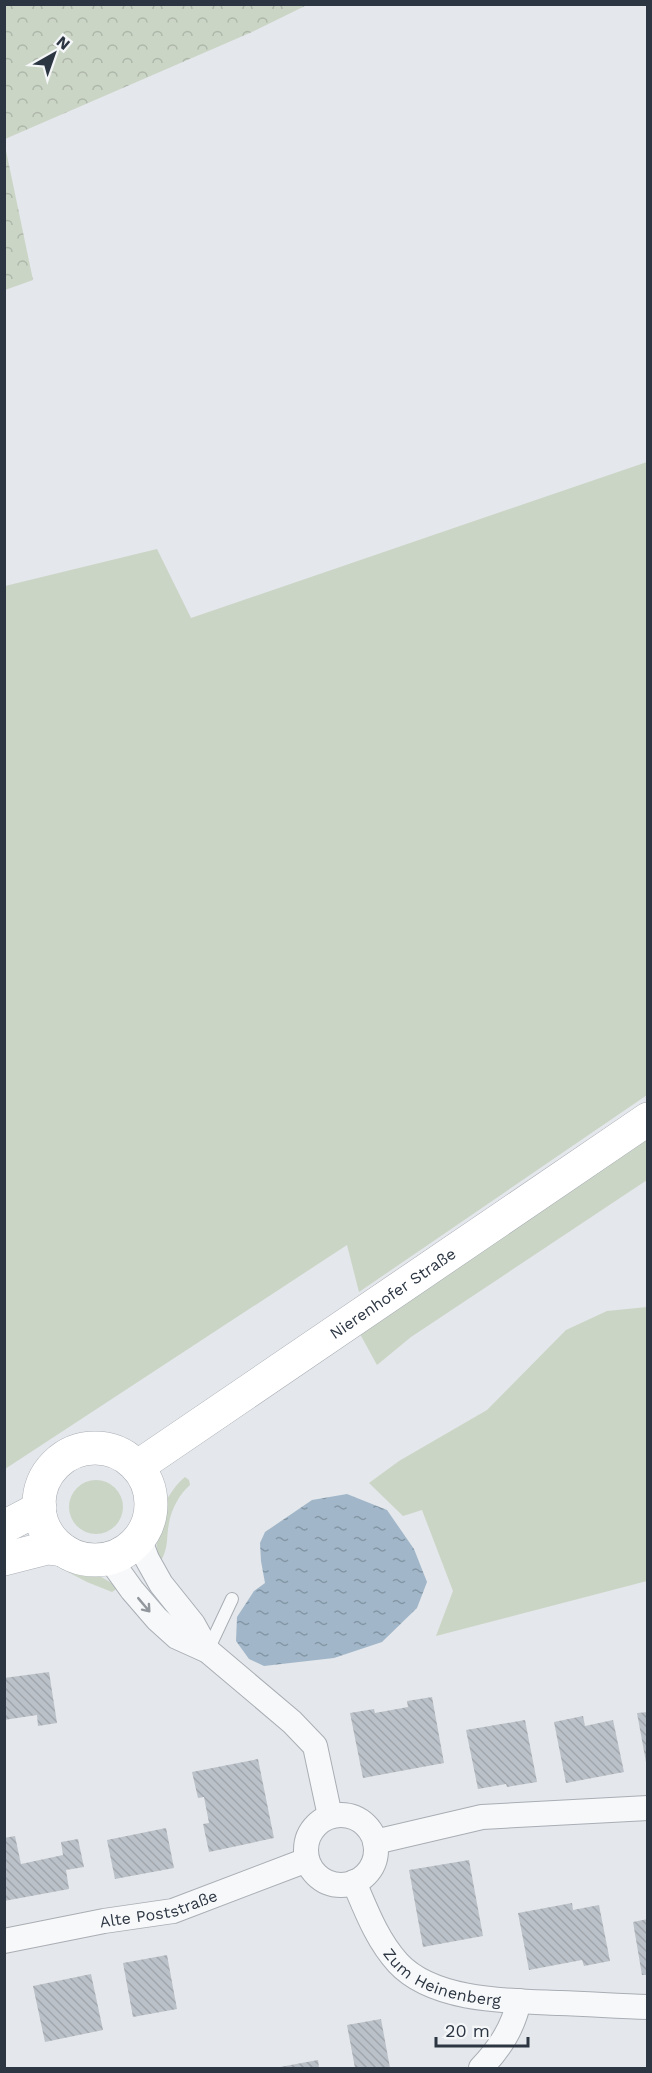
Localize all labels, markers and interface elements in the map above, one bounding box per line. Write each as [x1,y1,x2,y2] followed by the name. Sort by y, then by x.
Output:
[24,24,84,84] north arrow
[53,32,74,54] text: N
[326,1244,459,1343] street label: Nierenhofer Straße
[137,1597,151,1612] one-way arrow
[98,1886,220,1932] street label: Alte Poststraße
[379,1944,502,2010] street label: Zum Heinenberg
[436,2010,528,2048] scale bar
[445,2020,490,2041] text: 20 m

